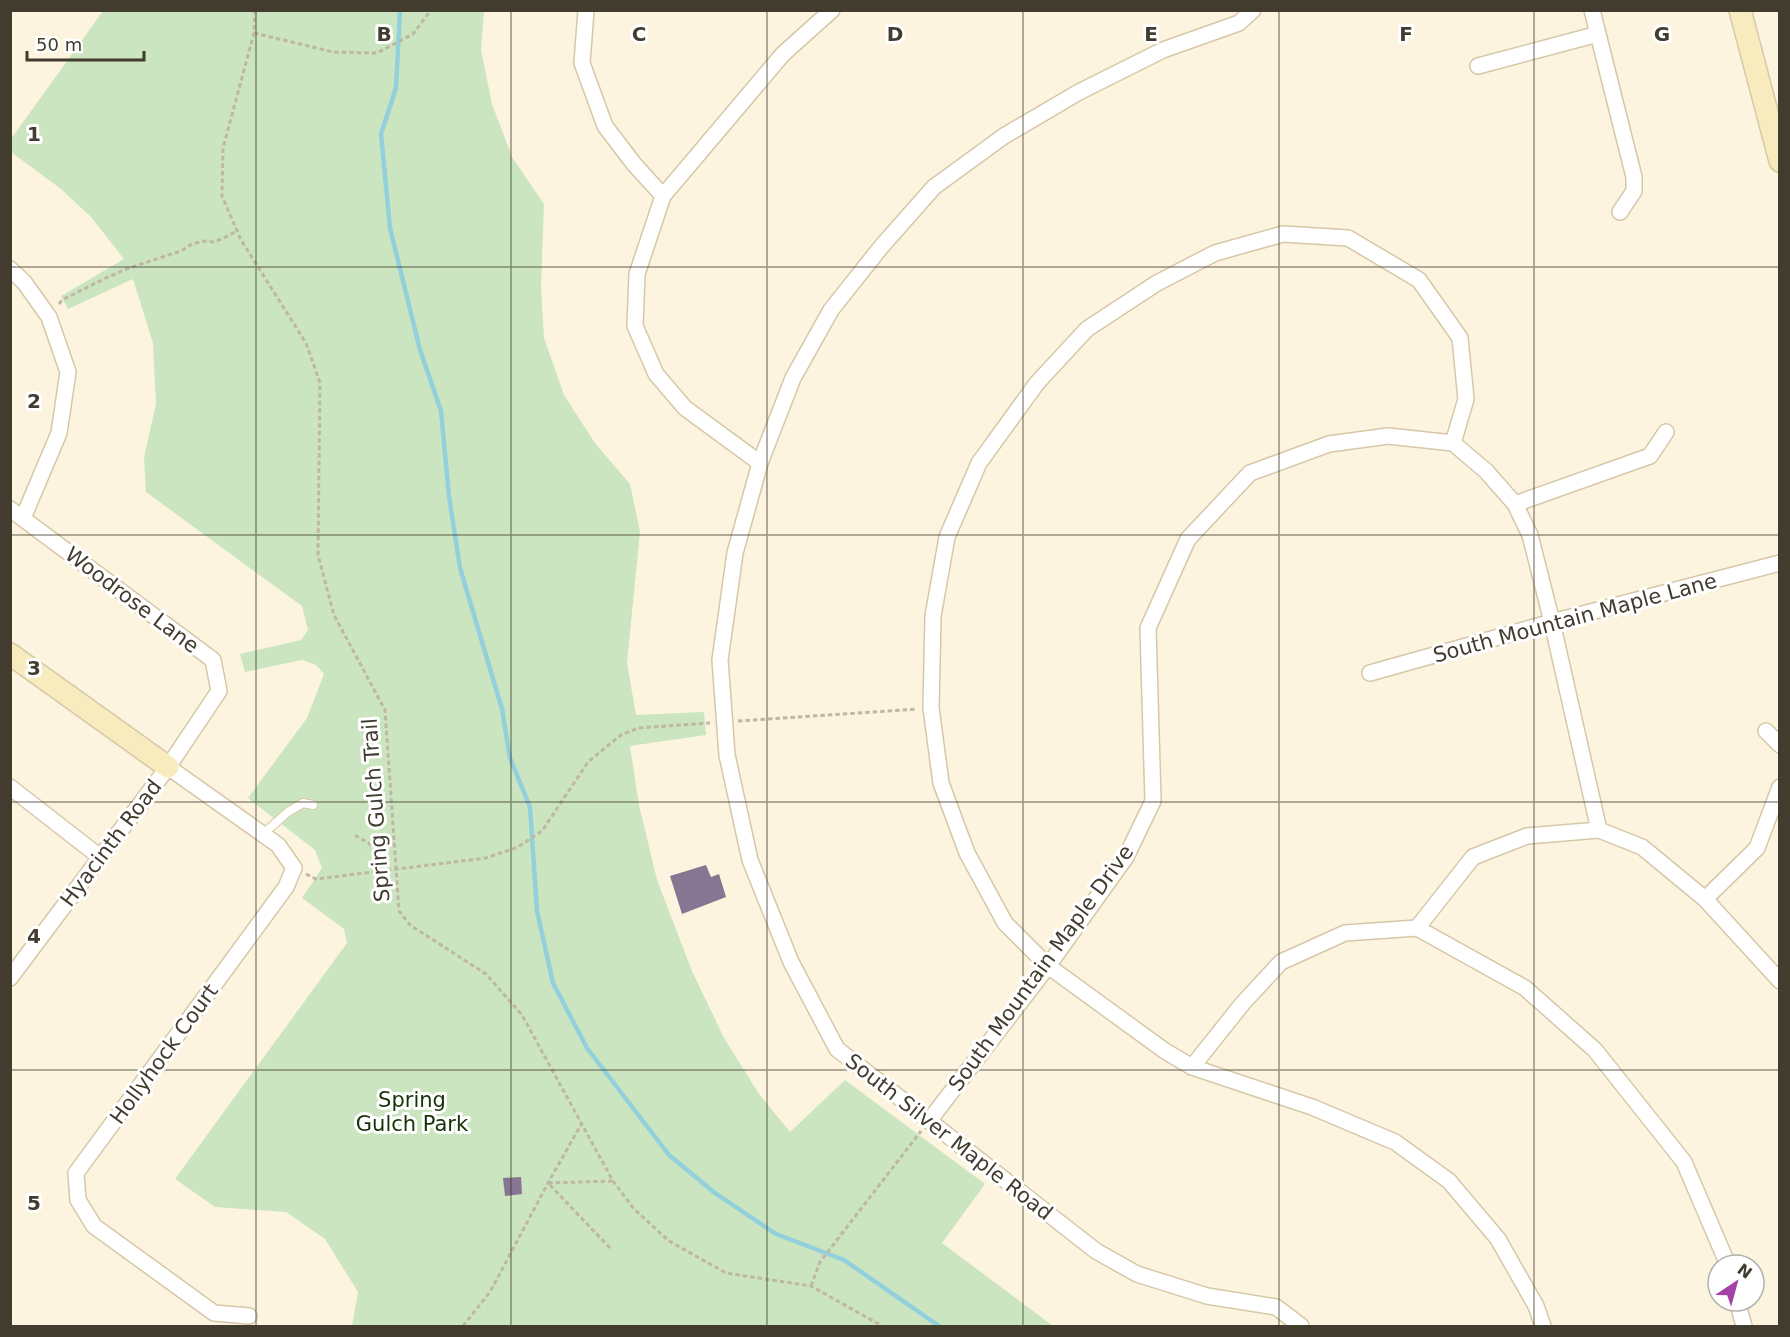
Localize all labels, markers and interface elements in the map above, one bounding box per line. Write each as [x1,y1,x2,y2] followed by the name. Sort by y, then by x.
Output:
[376,22,392,46] text: B
[632,22,646,46] text: C
[887,22,903,46] text: D
[1144,22,1158,46] text: E
[1399,22,1413,46] text: F
[1654,22,1670,46] text: G
[27,24,144,62] scale bar
[36,34,82,55] text: 50 m
[27,122,41,146] text: 1
[27,389,41,413] text: 2
[61,542,203,658] street label: Woodrose Lane
[1430,569,1720,667] street label: South Mountain Maple Lane
[27,656,41,680] text: 3
[358,717,394,903] street label: Spring Gulch Trail
[55,775,167,911] street label: Hyacinth Road
[944,840,1138,1096] street label: South Mountain Maple Drive
[27,924,41,948] text: 4
[105,979,223,1129] street label: Hollyhock Court
[841,1049,1057,1225] street label: South Silver Maple Road
[356,1088,469,1136] park label: Spring Gulch Park
[27,1191,41,1215] text: 5
[1706,1253,1766,1313] north arrow
[1734,1260,1756,1283] text: N

